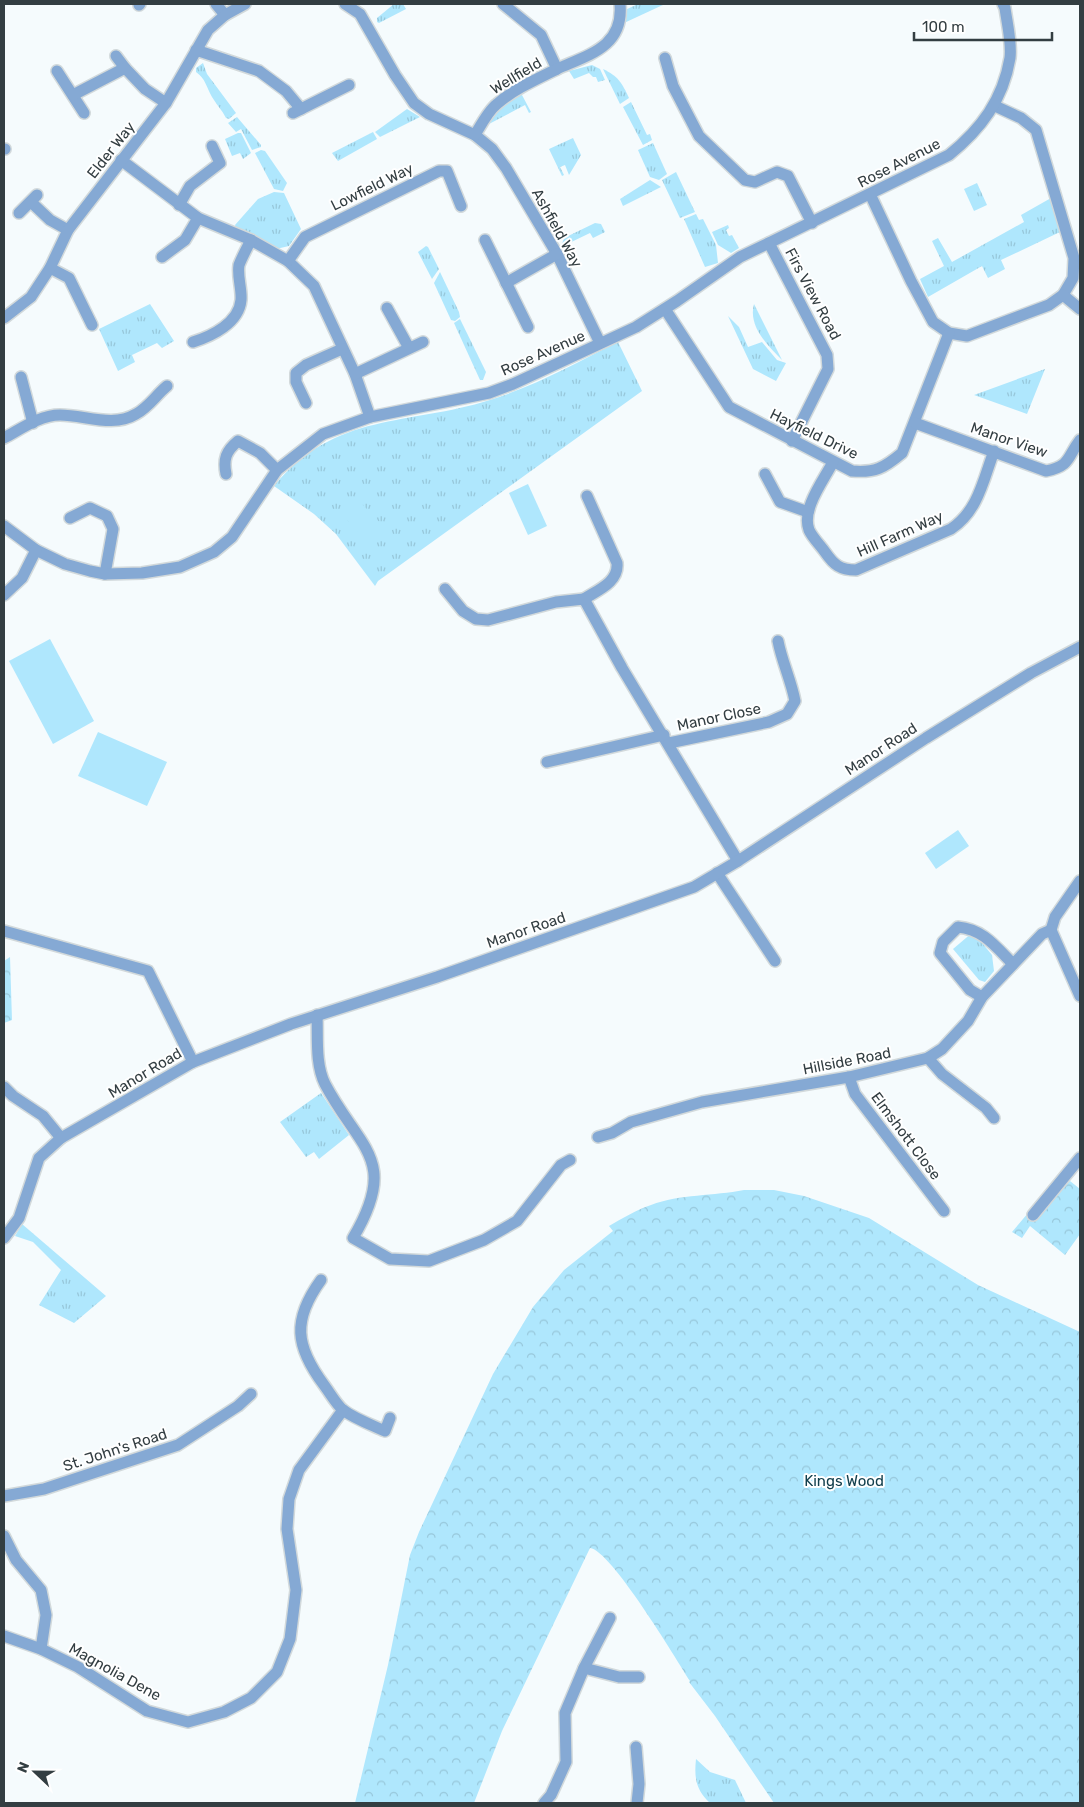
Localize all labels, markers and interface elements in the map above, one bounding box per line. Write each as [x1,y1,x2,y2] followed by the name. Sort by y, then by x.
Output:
[914,10,1052,42] scale bar
[922,18,964,36] text: 100 m
[487,54,545,98] street label: Wellfield
[83,118,139,182] street label: Elder Way
[855,135,943,191] street label: Rose Avenue
[328,159,416,215] street label: Lowfield Way
[528,185,586,271] street label: Ashfield Way
[781,245,845,343] street label: Firs View Road
[498,326,588,380] street label: Rose Avenue
[767,405,861,463] street label: Hayfield Drive
[968,418,1050,462] street label: Manor View
[854,507,946,561] street label: Hill Farm Way
[675,699,763,735] street label: Manor Close
[842,719,920,779] street label: Manor Road
[484,908,568,952] street label: Manor Road
[105,1044,185,1102] street label: Manor Road
[801,1044,893,1078] street label: Hillside Road
[867,1089,945,1183] street label: Elmshott Close
[61,1425,169,1475] street label: St. John's Road
[804,1472,884,1490] park label: Kings Wood
[66,1639,164,1705] street label: Magnolia Dene
[10,1747,60,1797] north arrow
[14,1759,33,1775] text: N

